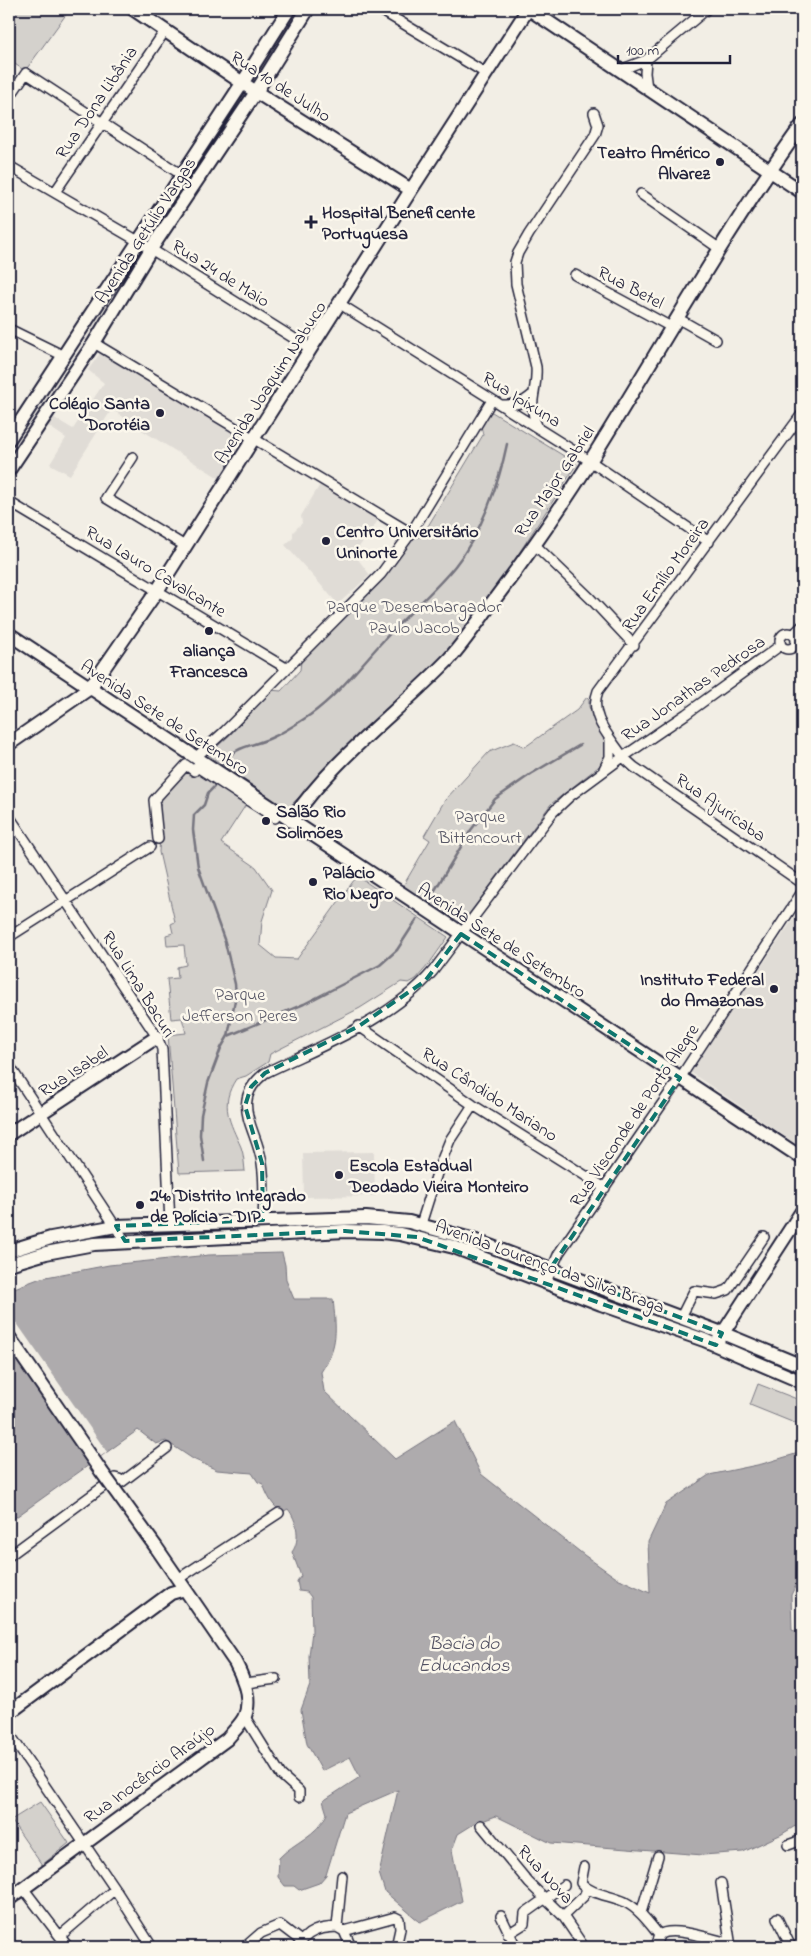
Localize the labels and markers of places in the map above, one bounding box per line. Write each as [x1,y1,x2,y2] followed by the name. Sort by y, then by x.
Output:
[597,141,710,188] place label: Teatro Américo Alvarez
[714,156,726,168] marker: Teatro Américo Alvarez
[322,201,476,249] place label: Hospital Beneficente Portuguesa
[304,215,318,229] marker: Hospital Beneficente Portuguesa
[49,392,150,439] place label: Colégio Santa Dorotéia
[154,407,166,419] marker: Colégio Santa Dorotéia
[336,520,479,567] place label: Centro Universitário Uninorte
[320,535,332,547] marker: Centro Universitário Uninorte
[203,625,215,637] marker: aliança Francesca
[169,639,248,686] place label: aliança Francesca
[276,800,346,847] place label: Salão Rio Solimões
[260,815,272,827] marker: Salão Rio Solimões
[323,861,393,909] place label: Palácio Rio Negro
[307,876,319,888] marker: Palácio Rio Negro
[640,968,764,1015] place label: Instituto Federal do Amazonas
[768,983,780,995] marker: Instituto Federal do Amazonas
[348,1154,529,1201] place label: Escola Estadual Deodado Vieira Monteiro
[333,1169,345,1181] marker: Escola Estadual Deodado Vieira Monteiro
[149,1184,306,1231] place label: 24º Distrito Integrado de Polícia - DIP
[134,1199,146,1211] marker: 24º Distrito Integrado de Polícia - DIP

